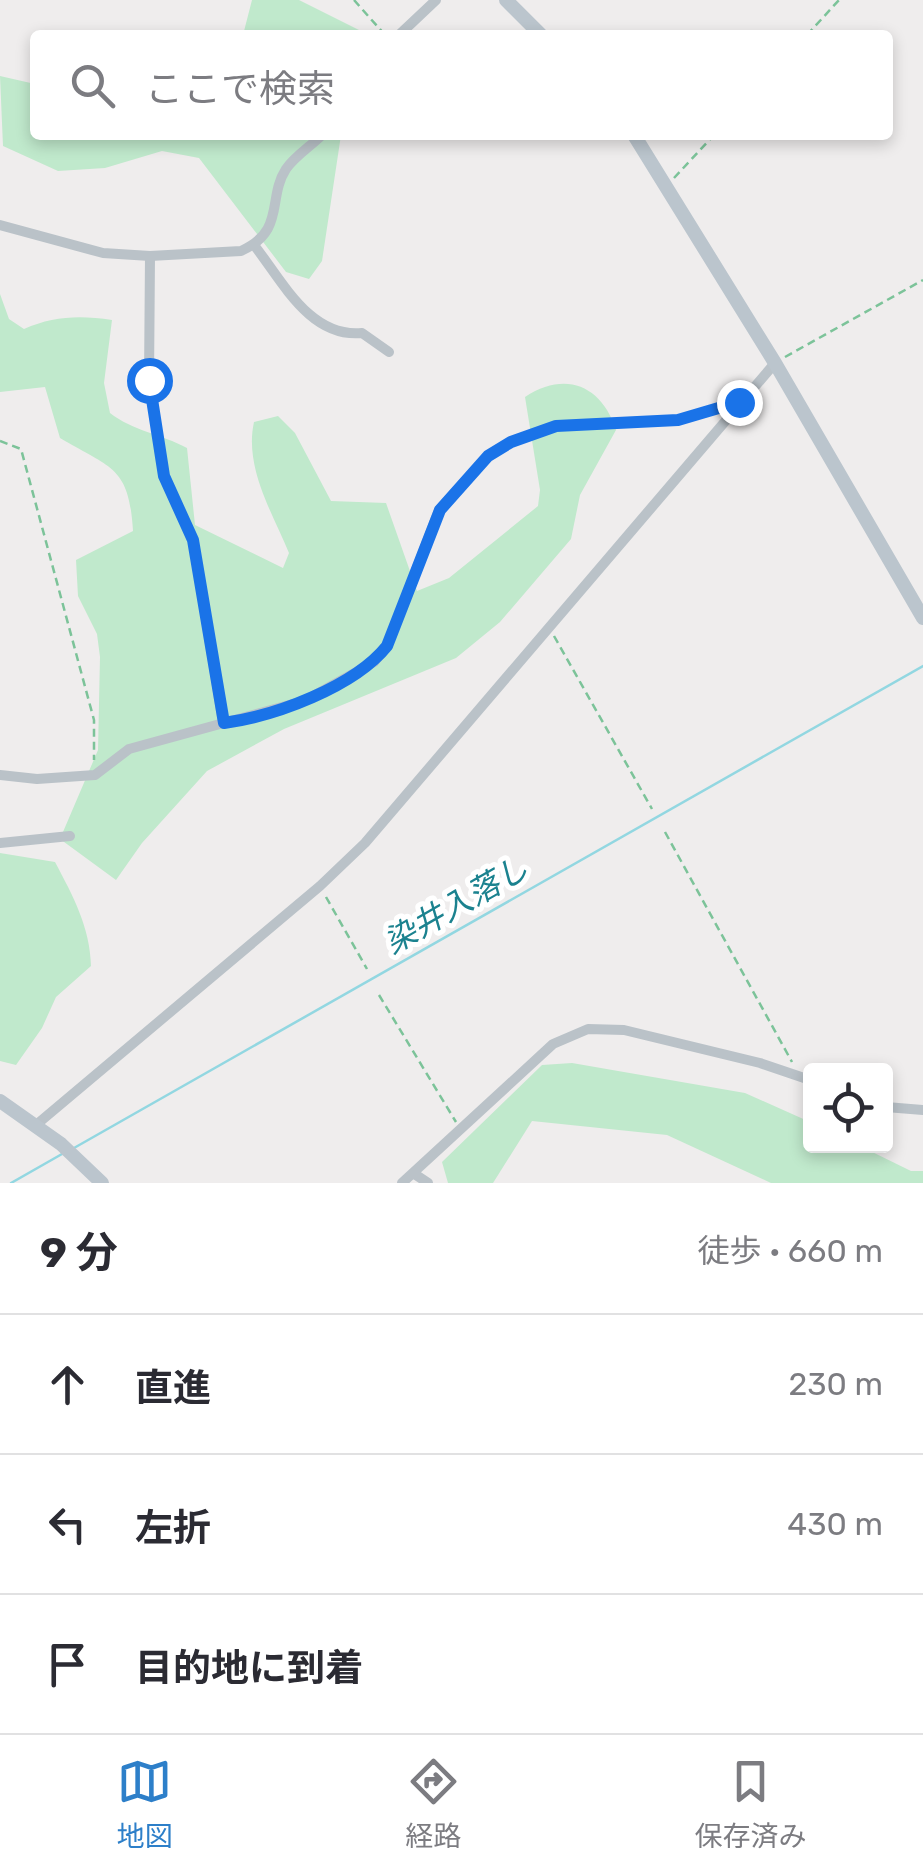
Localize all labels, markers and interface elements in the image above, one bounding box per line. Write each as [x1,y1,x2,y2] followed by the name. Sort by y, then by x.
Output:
[30,30,893,140] search box
[65,58,120,113] icon: search
[145,66,335,112] text: ここで検索
[127,358,173,404] route start
[717,380,763,426] route end
[377,849,535,961] water label: 染井入落し
[803,1063,893,1153] map controls
[803,1063,893,1153] button: locate
[40,1228,118,1278] text: 9 分
[698,1232,883,1270] text: 徒歩 · 660 m
[40,1357,95,1412] icon: ahead
[135,1365,211,1411] text: 直進
[788,1365,883,1403] text: 230 m
[40,1497,95,1552] icon: left
[135,1505,211,1551] text: 左折
[787,1505,883,1543] text: 430 m
[40,1637,95,1692] icon: arrive
[135,1645,363,1691] text: 目的地に到着
[116,1754,173,1854] tab: 地図
[405,1754,462,1854] tab: 経路
[694,1754,807,1854] tab: 保存済み

